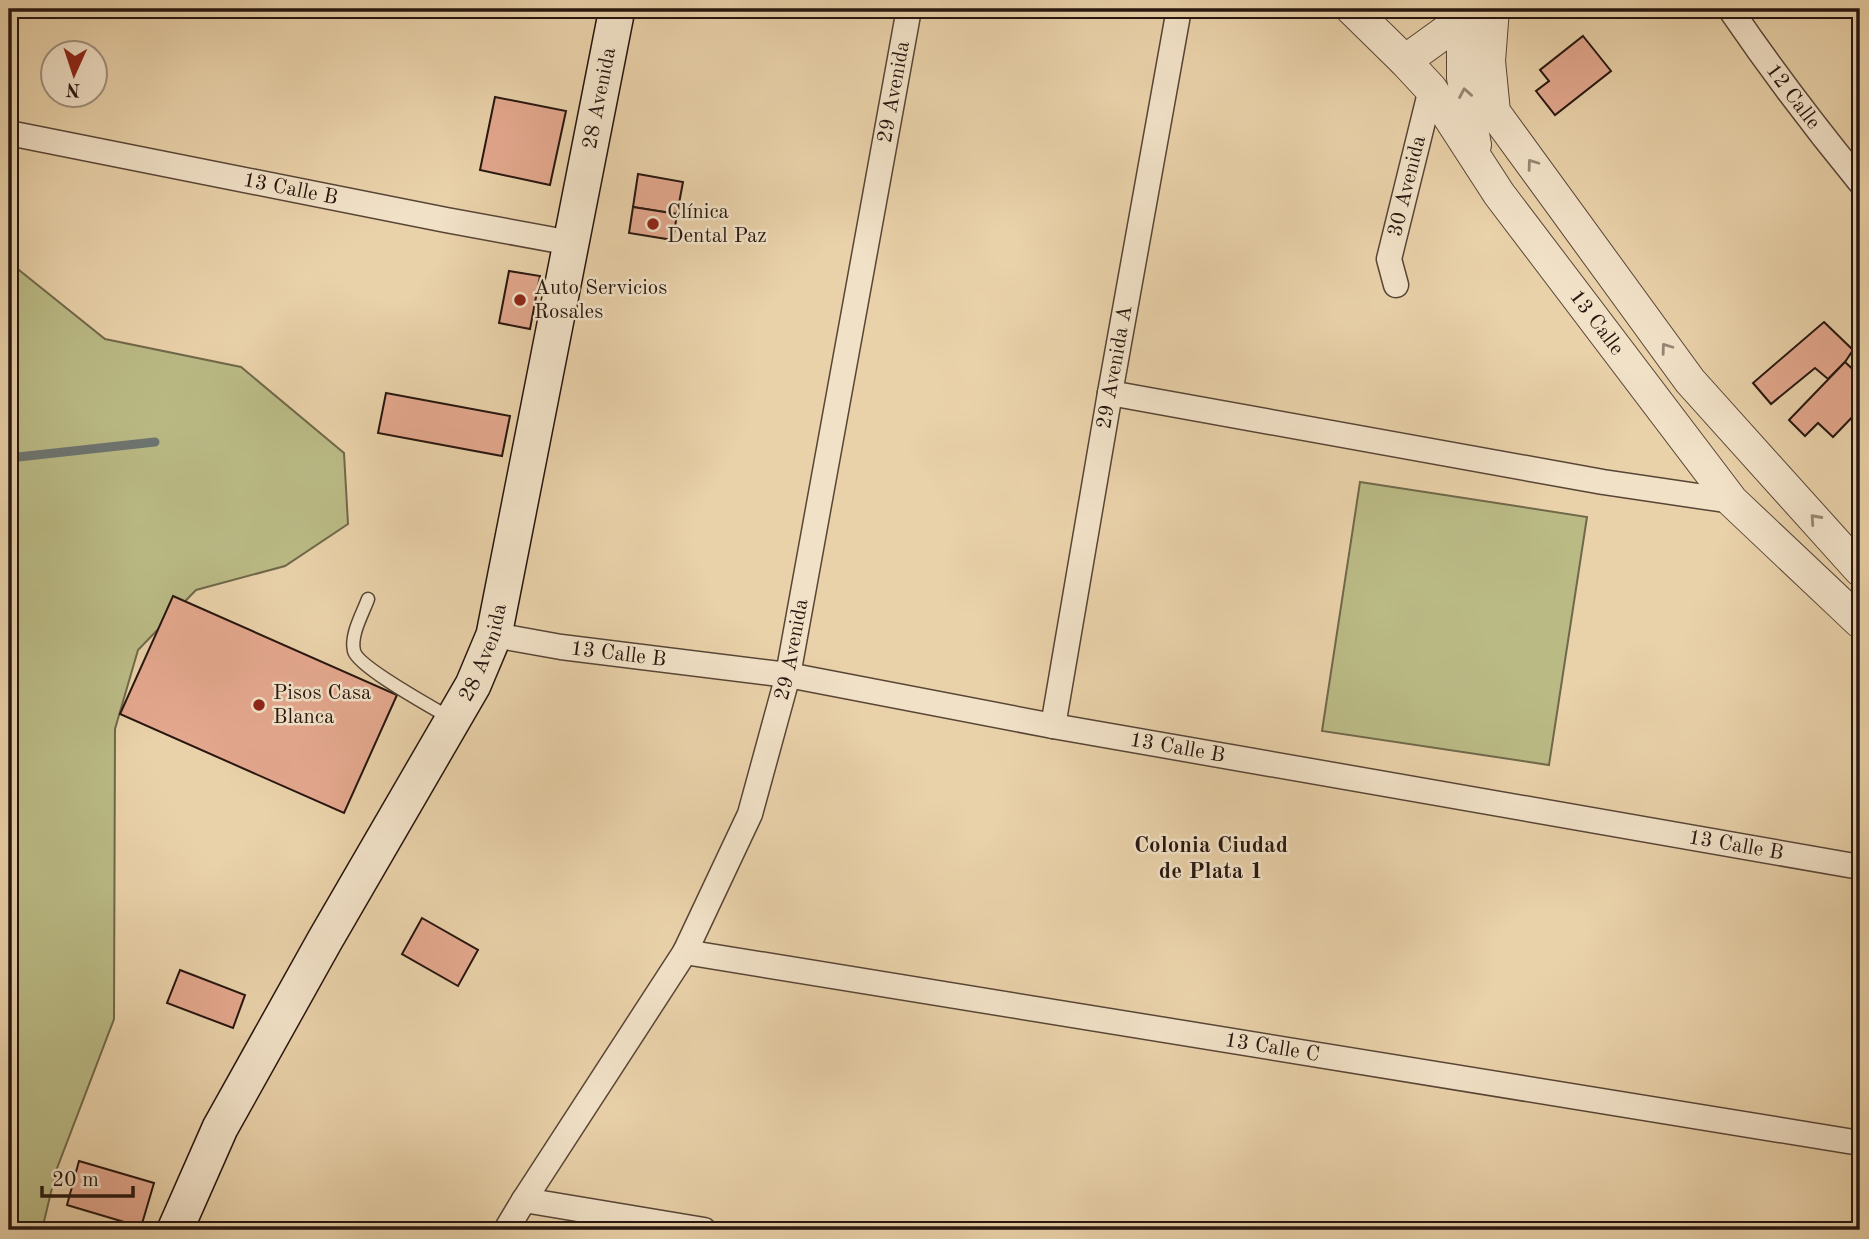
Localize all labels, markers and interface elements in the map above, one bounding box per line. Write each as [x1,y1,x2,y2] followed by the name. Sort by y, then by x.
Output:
[38,38,108,108] north arrow
[874,39,913,144] street label: 29 Avenida
[579,46,620,151] street label: 28 Avenida
[1762,60,1824,133] street label: 12 Calle
[65,79,81,98] text: N
[1458,87,1473,99] one-way arrow
[1384,134,1430,239] street label: 30 Avenida
[1527,159,1540,172] one-way arrow
[241,169,340,209] street label: 13 Calle B
[667,202,767,247] place label: Clínica Dental Paz
[645,216,661,232] marker: Clínica Dental Paz
[534,278,667,323] place label: Auto Servicios Rosales
[1565,286,1628,359] street label: 13 Calle
[512,292,528,308] marker: Auto Servicios Rosales
[1094,304,1136,431] street label: 29 Avenida A
[1661,343,1674,356] one-way arrow
[1810,514,1823,527] one-way arrow
[771,597,812,703] street label: 29 Avenida
[455,602,510,705] street label: 28 Avenida
[570,638,667,670] street label: 13 Calle B
[273,683,371,728] place label: Pisos Casa Blanca
[251,697,267,713] marker: Pisos Casa Blanca
[1128,729,1227,766] street label: 13 Calle B
[1687,827,1785,864] street label: 13 Calle B
[1134,834,1288,883] district label: Colonia Ciudad de Plata 1
[1223,1029,1321,1066] street label: 13 Calle C
[42,1155,133,1199] scale bar
[52,1170,99,1191] text: 20 m

